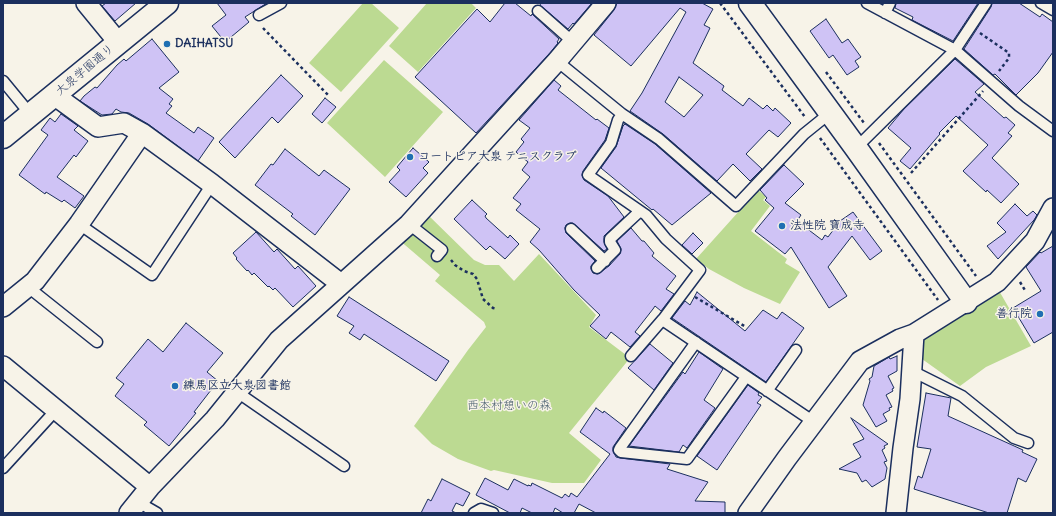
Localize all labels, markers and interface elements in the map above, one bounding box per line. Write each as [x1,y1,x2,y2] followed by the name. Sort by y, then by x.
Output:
[175,37,233,51] place label: DAIHATSU
[162,39,172,49] marker: DAIHATSU
[53,41,117,99] street label: 大泉学園通り
[418,150,577,164] place label: コートピア大泉 テニスクラブ
[405,152,415,162] marker: コートピア大泉 テニスクラブ
[790,219,865,233] place label: 法性院 寶成寺
[777,221,787,231] marker: 法性院 寶成寺
[996,307,1032,321] place label: 善行院
[1035,309,1045,319] marker: 善行院
[183,379,291,393] place label: 練馬区立大泉図書館
[170,381,180,391] marker: 練馬区立大泉図書館
[467,399,551,413] park label: 西本村憩いの森

